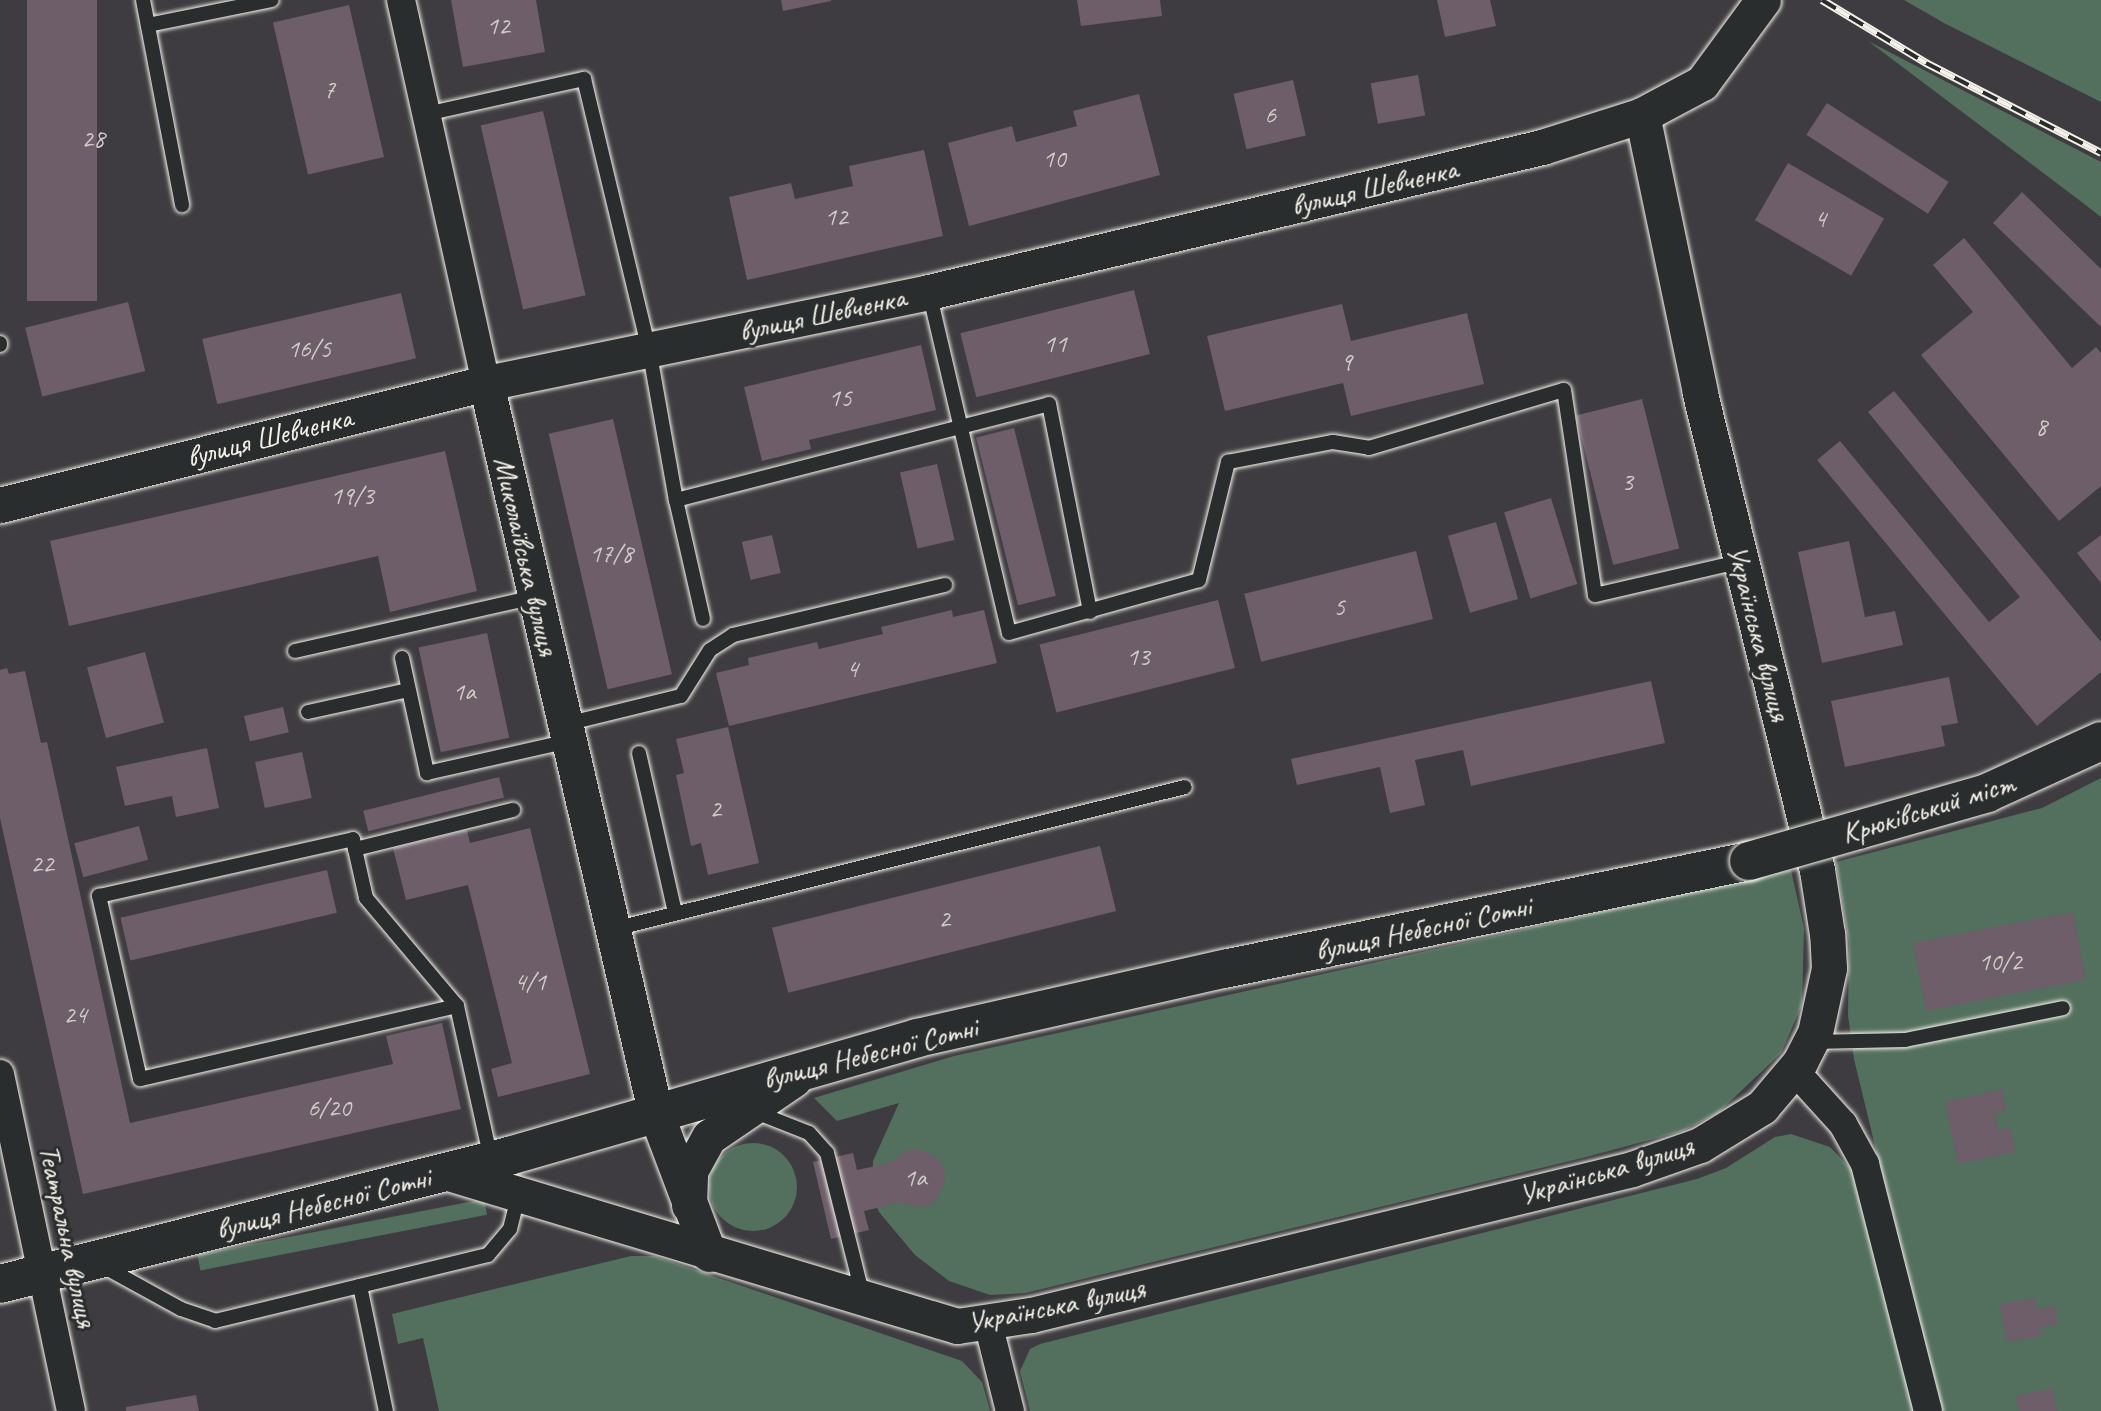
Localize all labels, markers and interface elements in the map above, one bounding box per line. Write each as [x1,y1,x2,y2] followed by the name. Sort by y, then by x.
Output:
[486,10,510,42] house number: 12
[323,74,335,106] house number: 7
[1264,99,1276,131] house number: 6
[81,123,105,155] house number: 28
[1042,143,1066,175] house number: 10
[1287,150,1461,224] street label: вулиця Шевченка
[824,201,848,233] house number: 12
[1814,203,1826,235] house number: 4
[735,279,909,349] street label: вулиця Шевченка
[1043,328,1067,360] house number: 11
[287,333,331,365] house number: 16/5
[1340,346,1352,378] house number: 9
[828,382,852,414] house number: 15
[182,399,356,475] street label: вулиця Шевченка
[2035,411,2047,443] house number: 8
[486,453,566,659] street label: Миколаївська вулиця
[1621,466,1633,498] house number: 3
[330,480,374,512] house number: 19/3
[589,538,633,570] house number: 17/8
[1720,541,1798,725] street label: Українська вулиця
[1333,591,1345,623] house number: 5
[1126,641,1150,673] house number: 13
[846,653,858,685] house number: 4
[452,676,476,708] house number: 1а
[1837,765,2019,851] street label: Крюківський міст
[709,793,721,825] house number: 2
[30,848,54,880] house number: 22
[1312,887,1534,969] street label: вулиця Небесної Сотні
[938,903,950,935] house number: 2
[1978,946,2022,978] house number: 10/2
[514,966,546,998] house number: 4/1
[63,999,87,1031] house number: 24
[759,1009,981,1097] street label: вулиця Небесної Сотні
[307,1092,351,1124] house number: 6/20
[1514,1128,1698,1212] street label: Українська вулиця
[31,1141,105,1331] street label: Театральна вулиця
[212,1159,434,1247] street label: вулиця Небесної Сотні
[903,1162,927,1194] house number: 1а
[963,1270,1149,1340] street label: Українська вулиця

